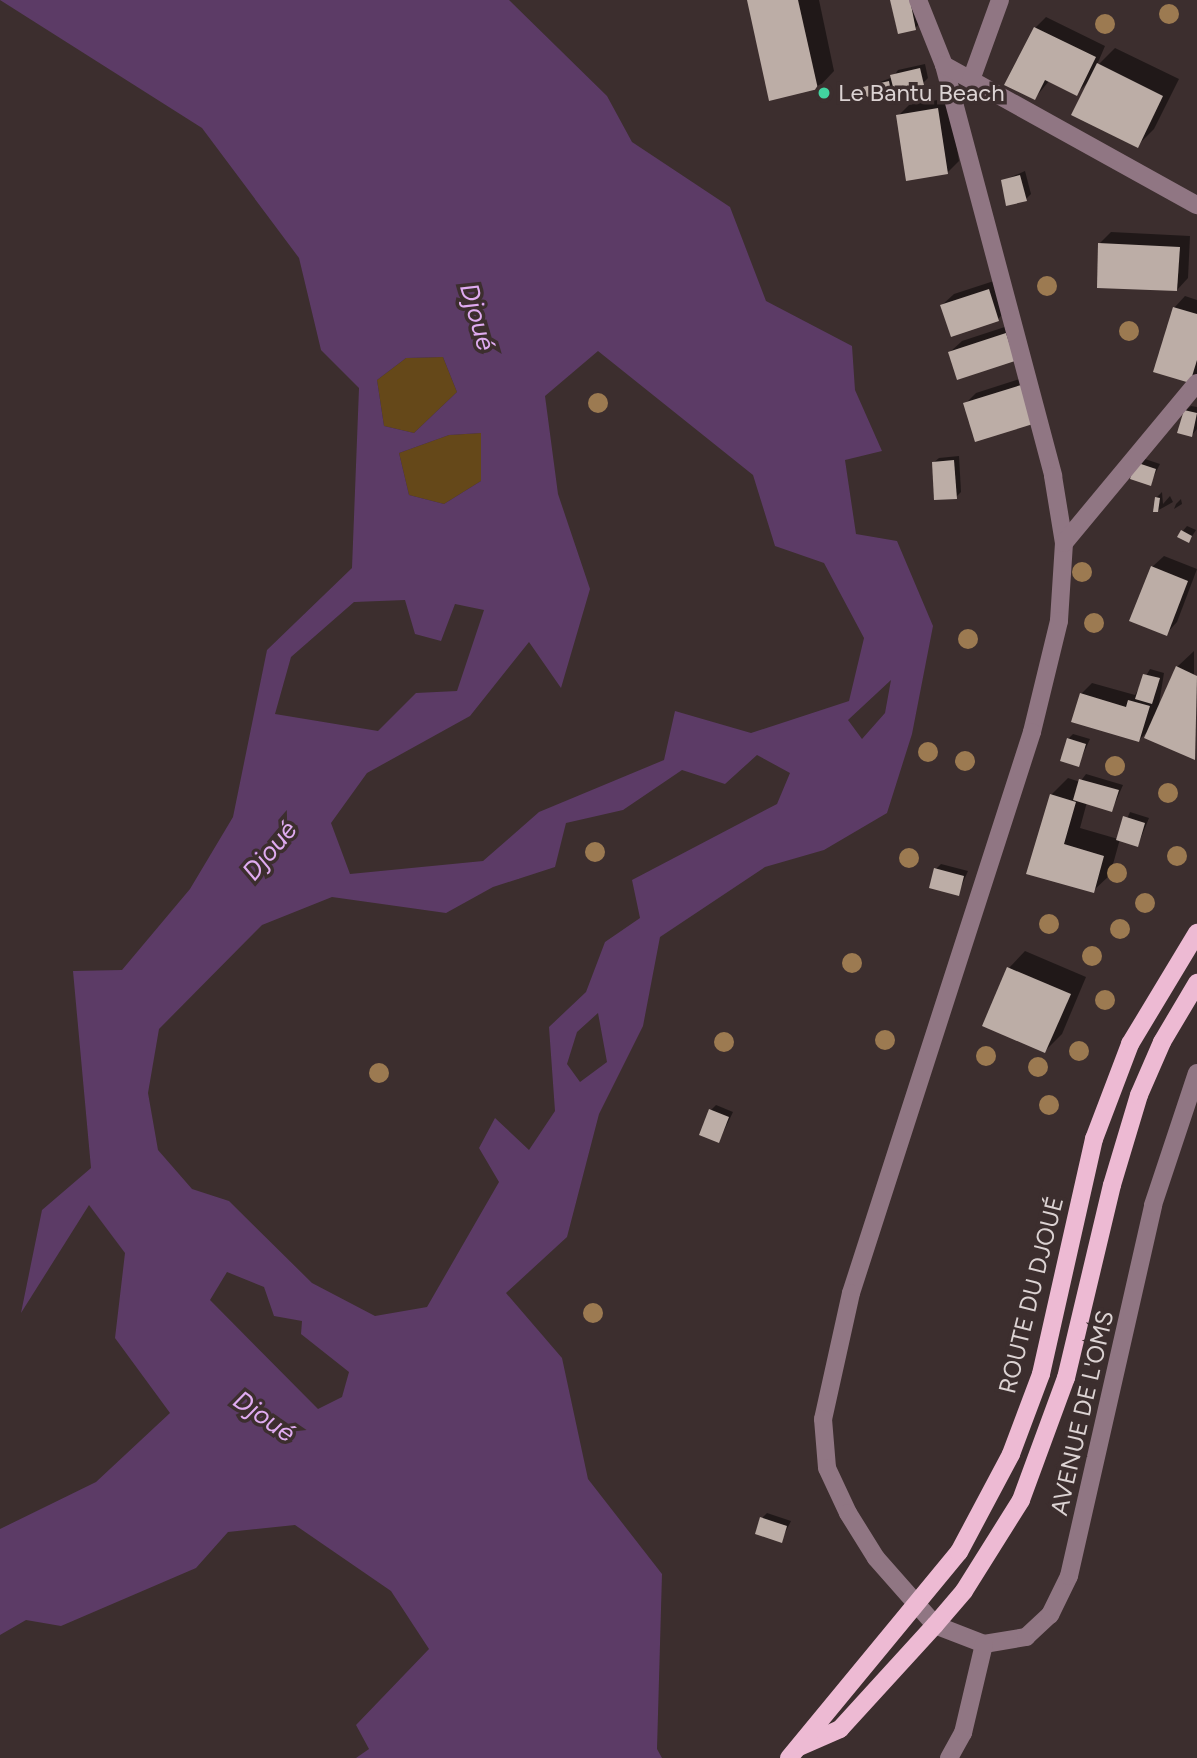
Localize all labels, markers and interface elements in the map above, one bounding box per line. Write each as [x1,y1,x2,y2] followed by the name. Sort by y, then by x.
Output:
[838,79,1005,107] place label: Le Bantu Beach
[816,85,832,101] marker: Le Bantu Beach
[453,280,501,354] water label: Djoué
[236,815,304,887] water label: Djoué
[993,1194,1069,1396] street label: ROUTE DU DJOUÉ
[1044,1308,1120,1518] street label: AVENUE DE L'OMS
[227,1385,301,1449] water label: Djoué

